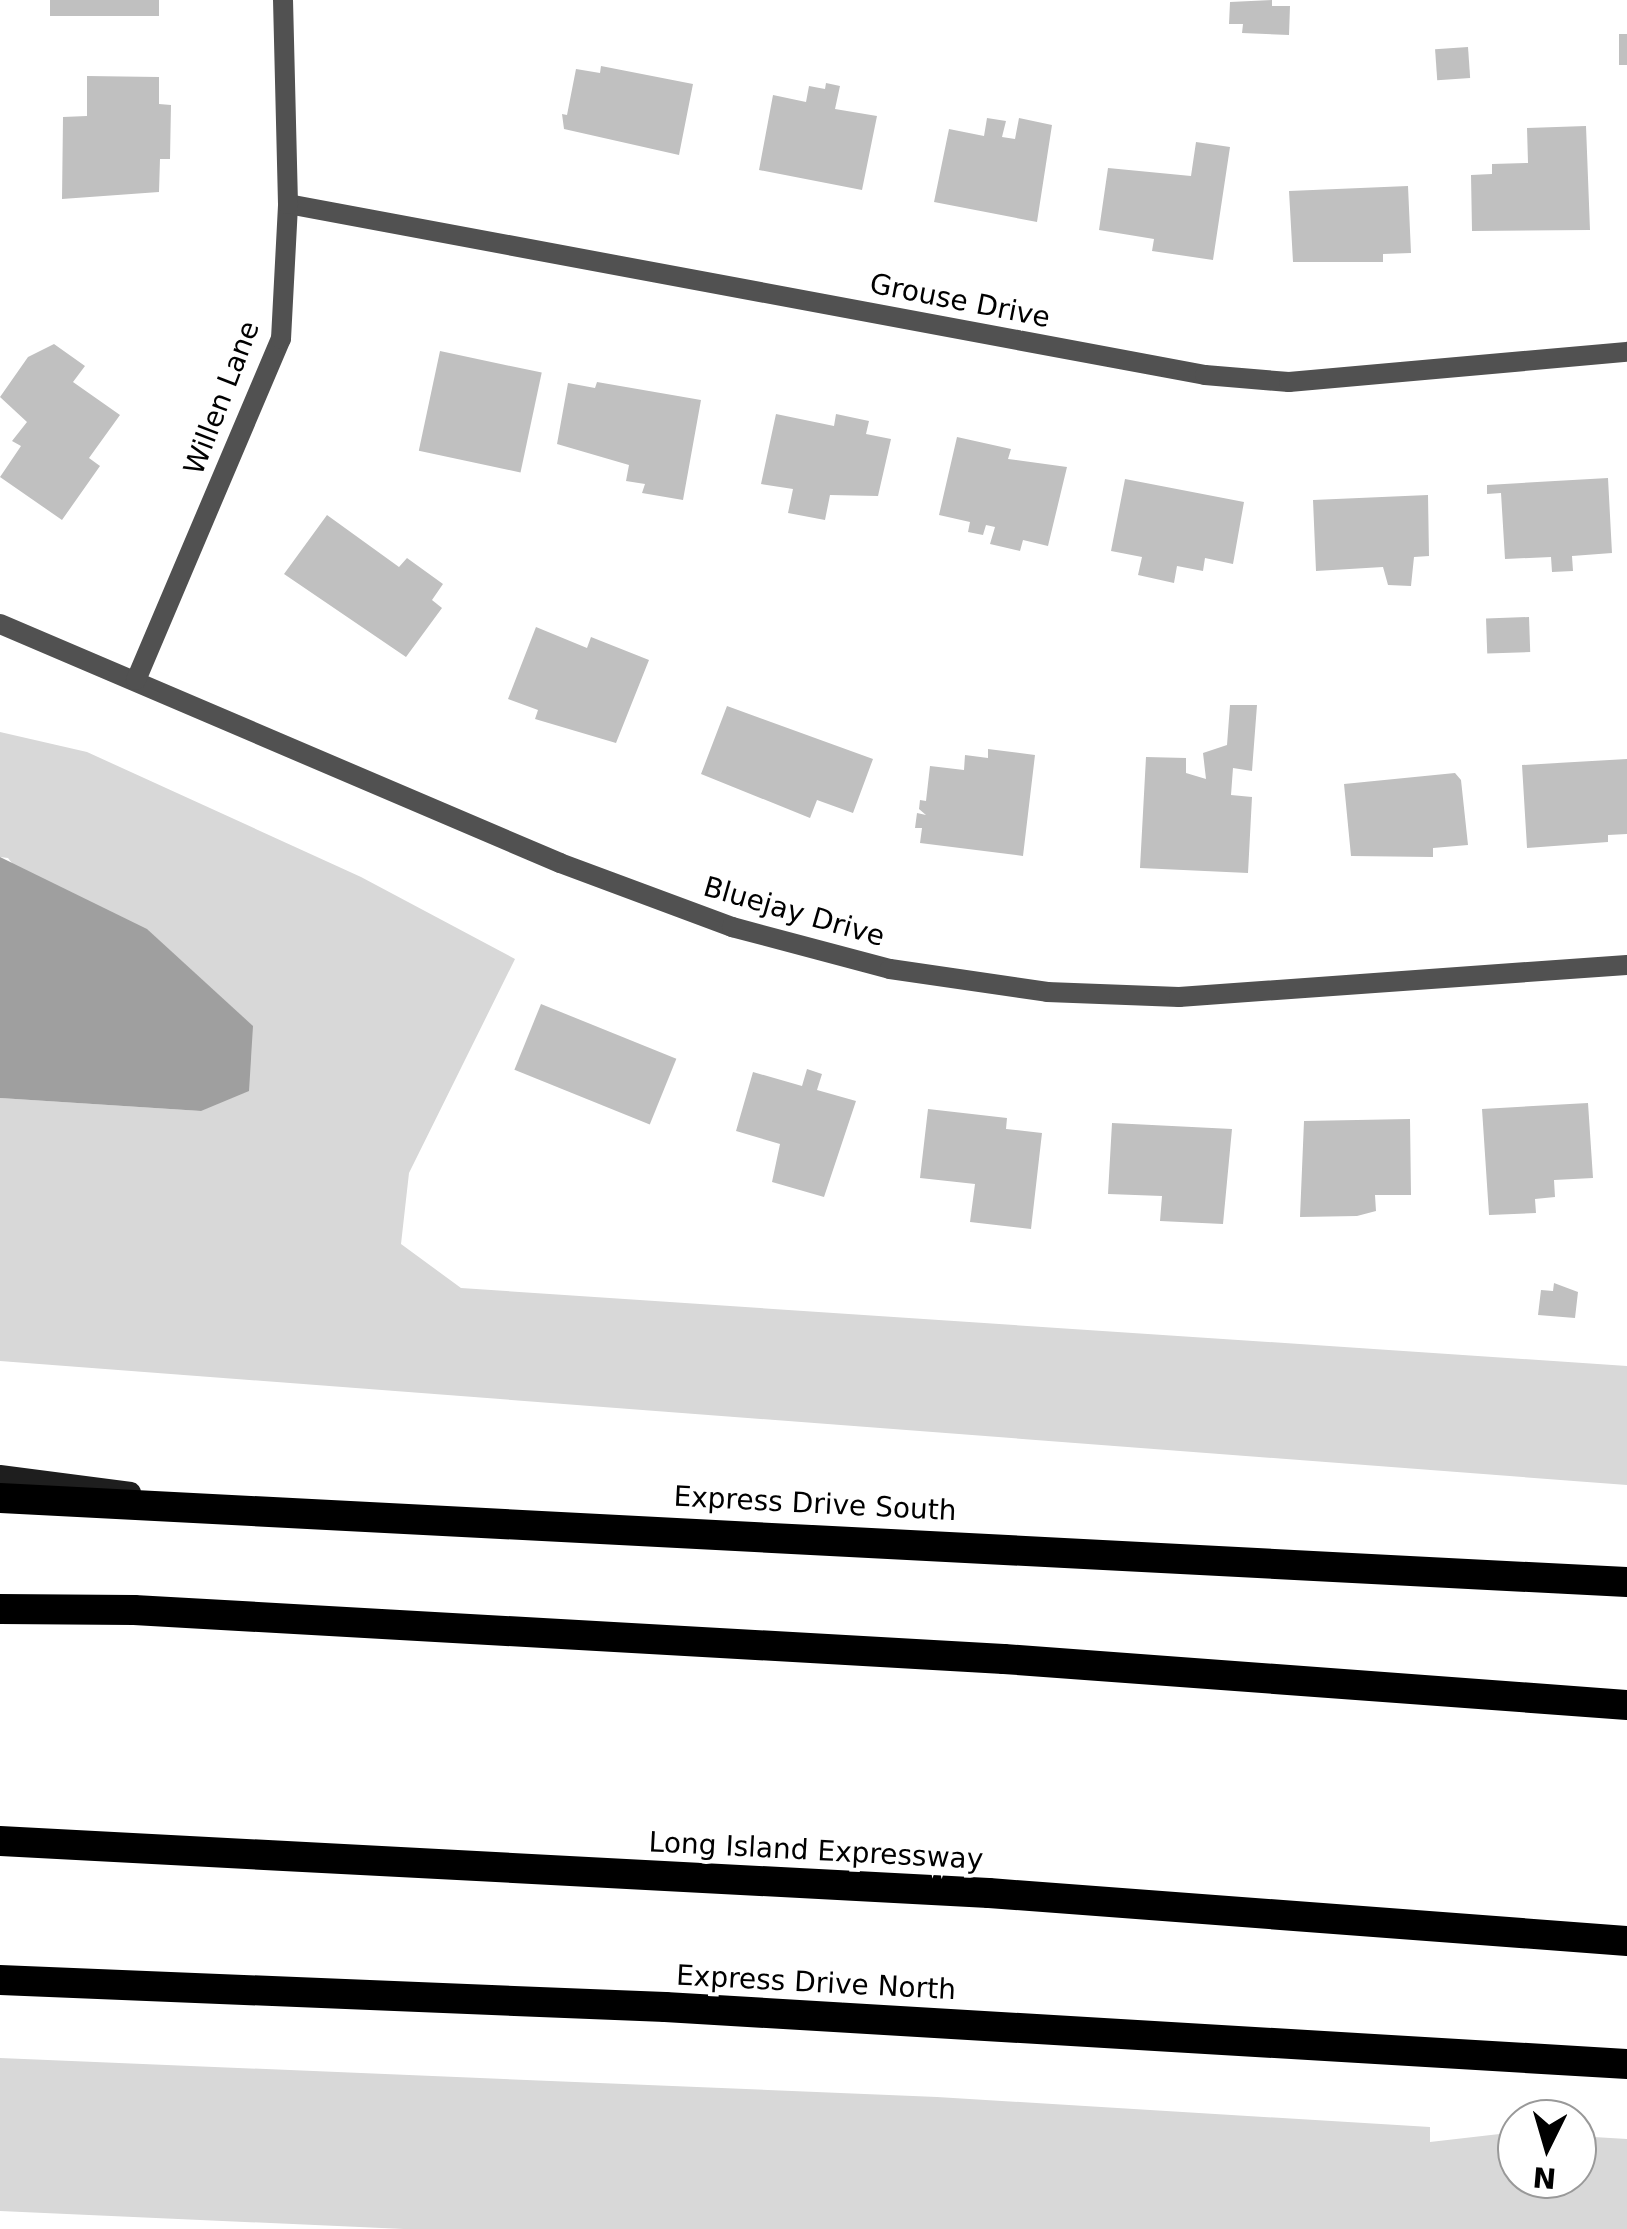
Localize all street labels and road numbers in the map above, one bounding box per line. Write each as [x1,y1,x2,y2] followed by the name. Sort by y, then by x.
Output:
[867,267,1053,335] street label: Grouse Drive
[177,316,267,480] street label: Willen Lane
[699,870,889,954] street label: Bluejay Drive
[673,1480,957,1528] street label: Express Drive South
[648,1825,984,1877] street label: Long Island Expressway
[675,1959,957,2007] street label: Express Drive North

